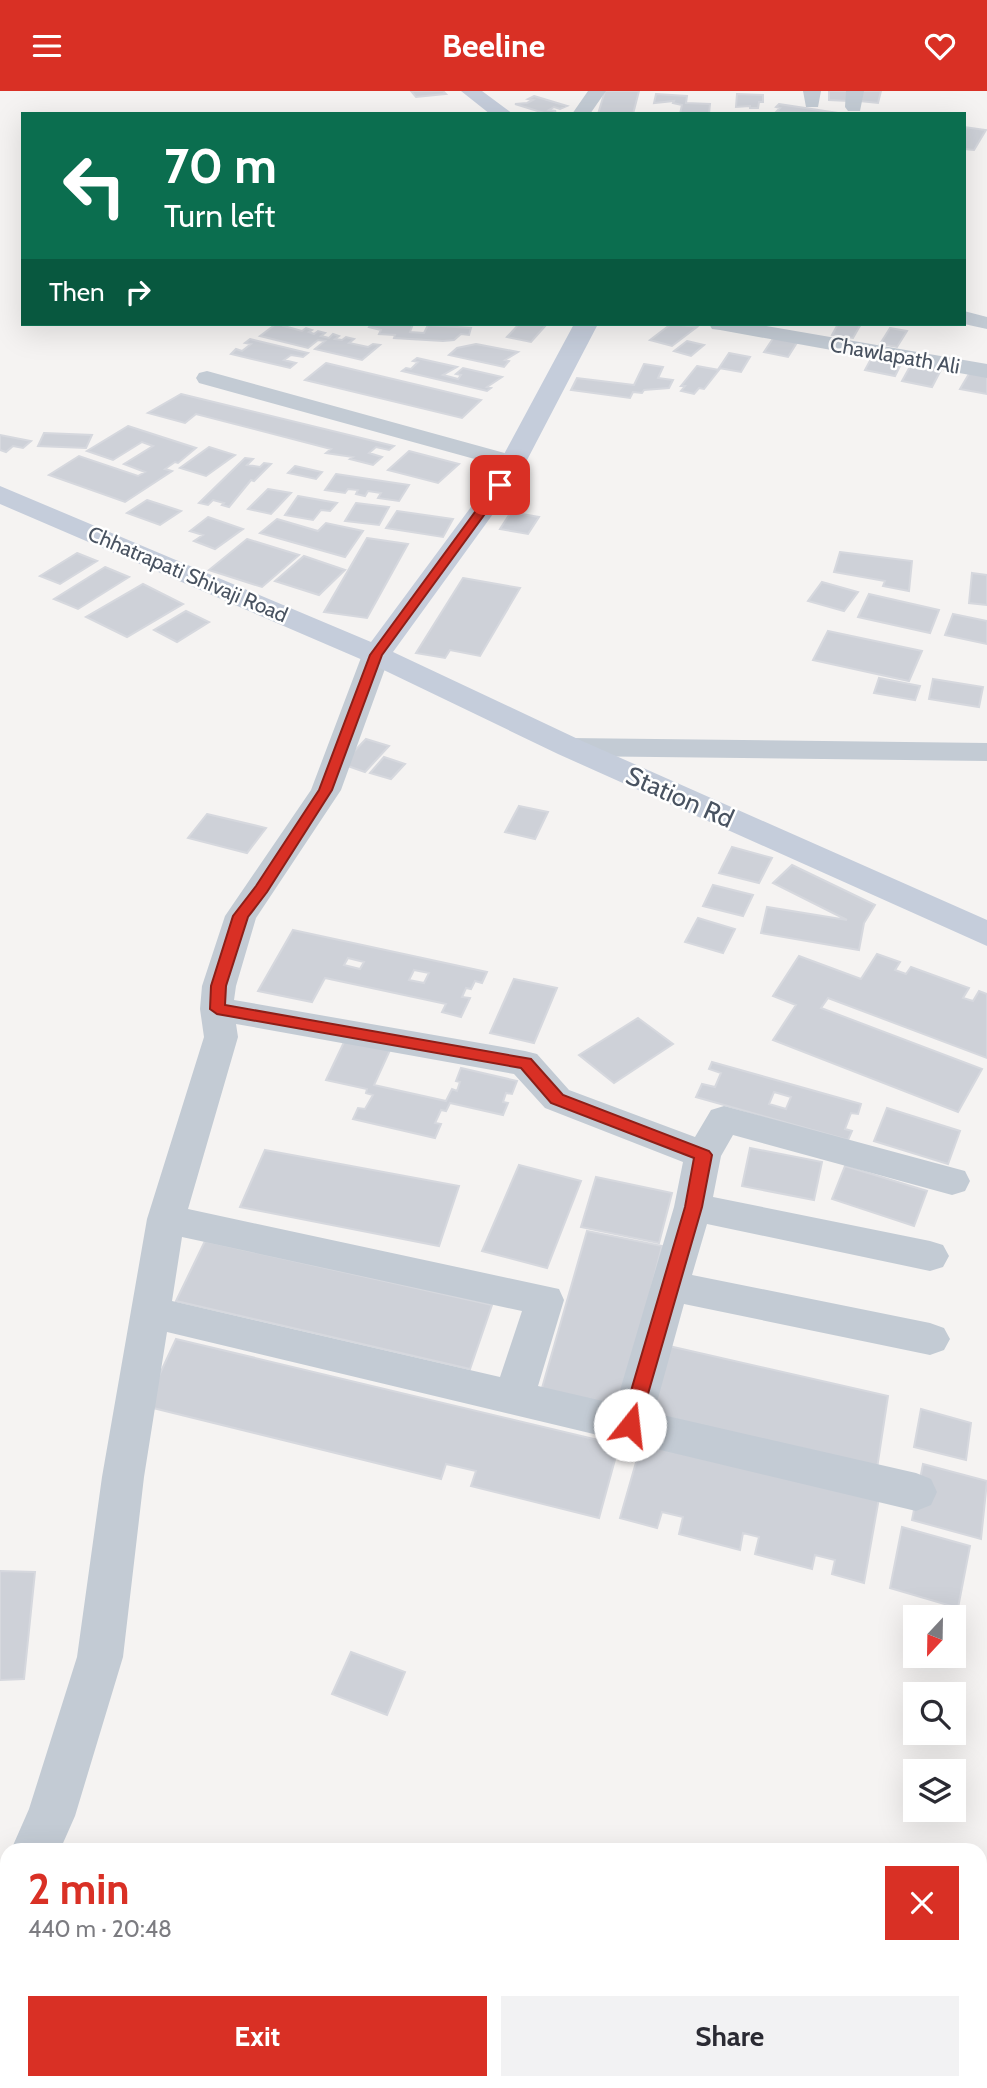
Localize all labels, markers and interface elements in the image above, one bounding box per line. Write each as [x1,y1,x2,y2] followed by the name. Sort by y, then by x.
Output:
[442,26,545,65] text: Beeline
[28,27,66,65] icon: menu
[921,27,959,65] icon: heart
[164,136,277,195] text: 70 m
[49,140,140,231] icon: left
[164,196,275,235] text: Turn left
[119,273,157,311] icon: right
[49,276,105,308] text: Then
[828,331,962,379] street label: Chawlapath Ali
[470,455,530,515] pin
[481,466,519,504] icon: arrive
[84,521,292,628] street label: Chhatrapati Shivaji Road
[621,759,739,835] street label: Station Rd
[593,1388,667,1462] position arrow
[903,1605,966,1668] north arrow
[903,1605,966,1822] map controls
[903,1682,966,1745] button: search
[903,1759,966,1822] button: layers
[28,1863,129,1915] text: 2 min
[885,1866,959,1940] button: close
[28,1915,172,1943] text: 440 m · 20:48
[28,1996,487,2076] button: Exit
[501,1996,959,2076] button: Share

